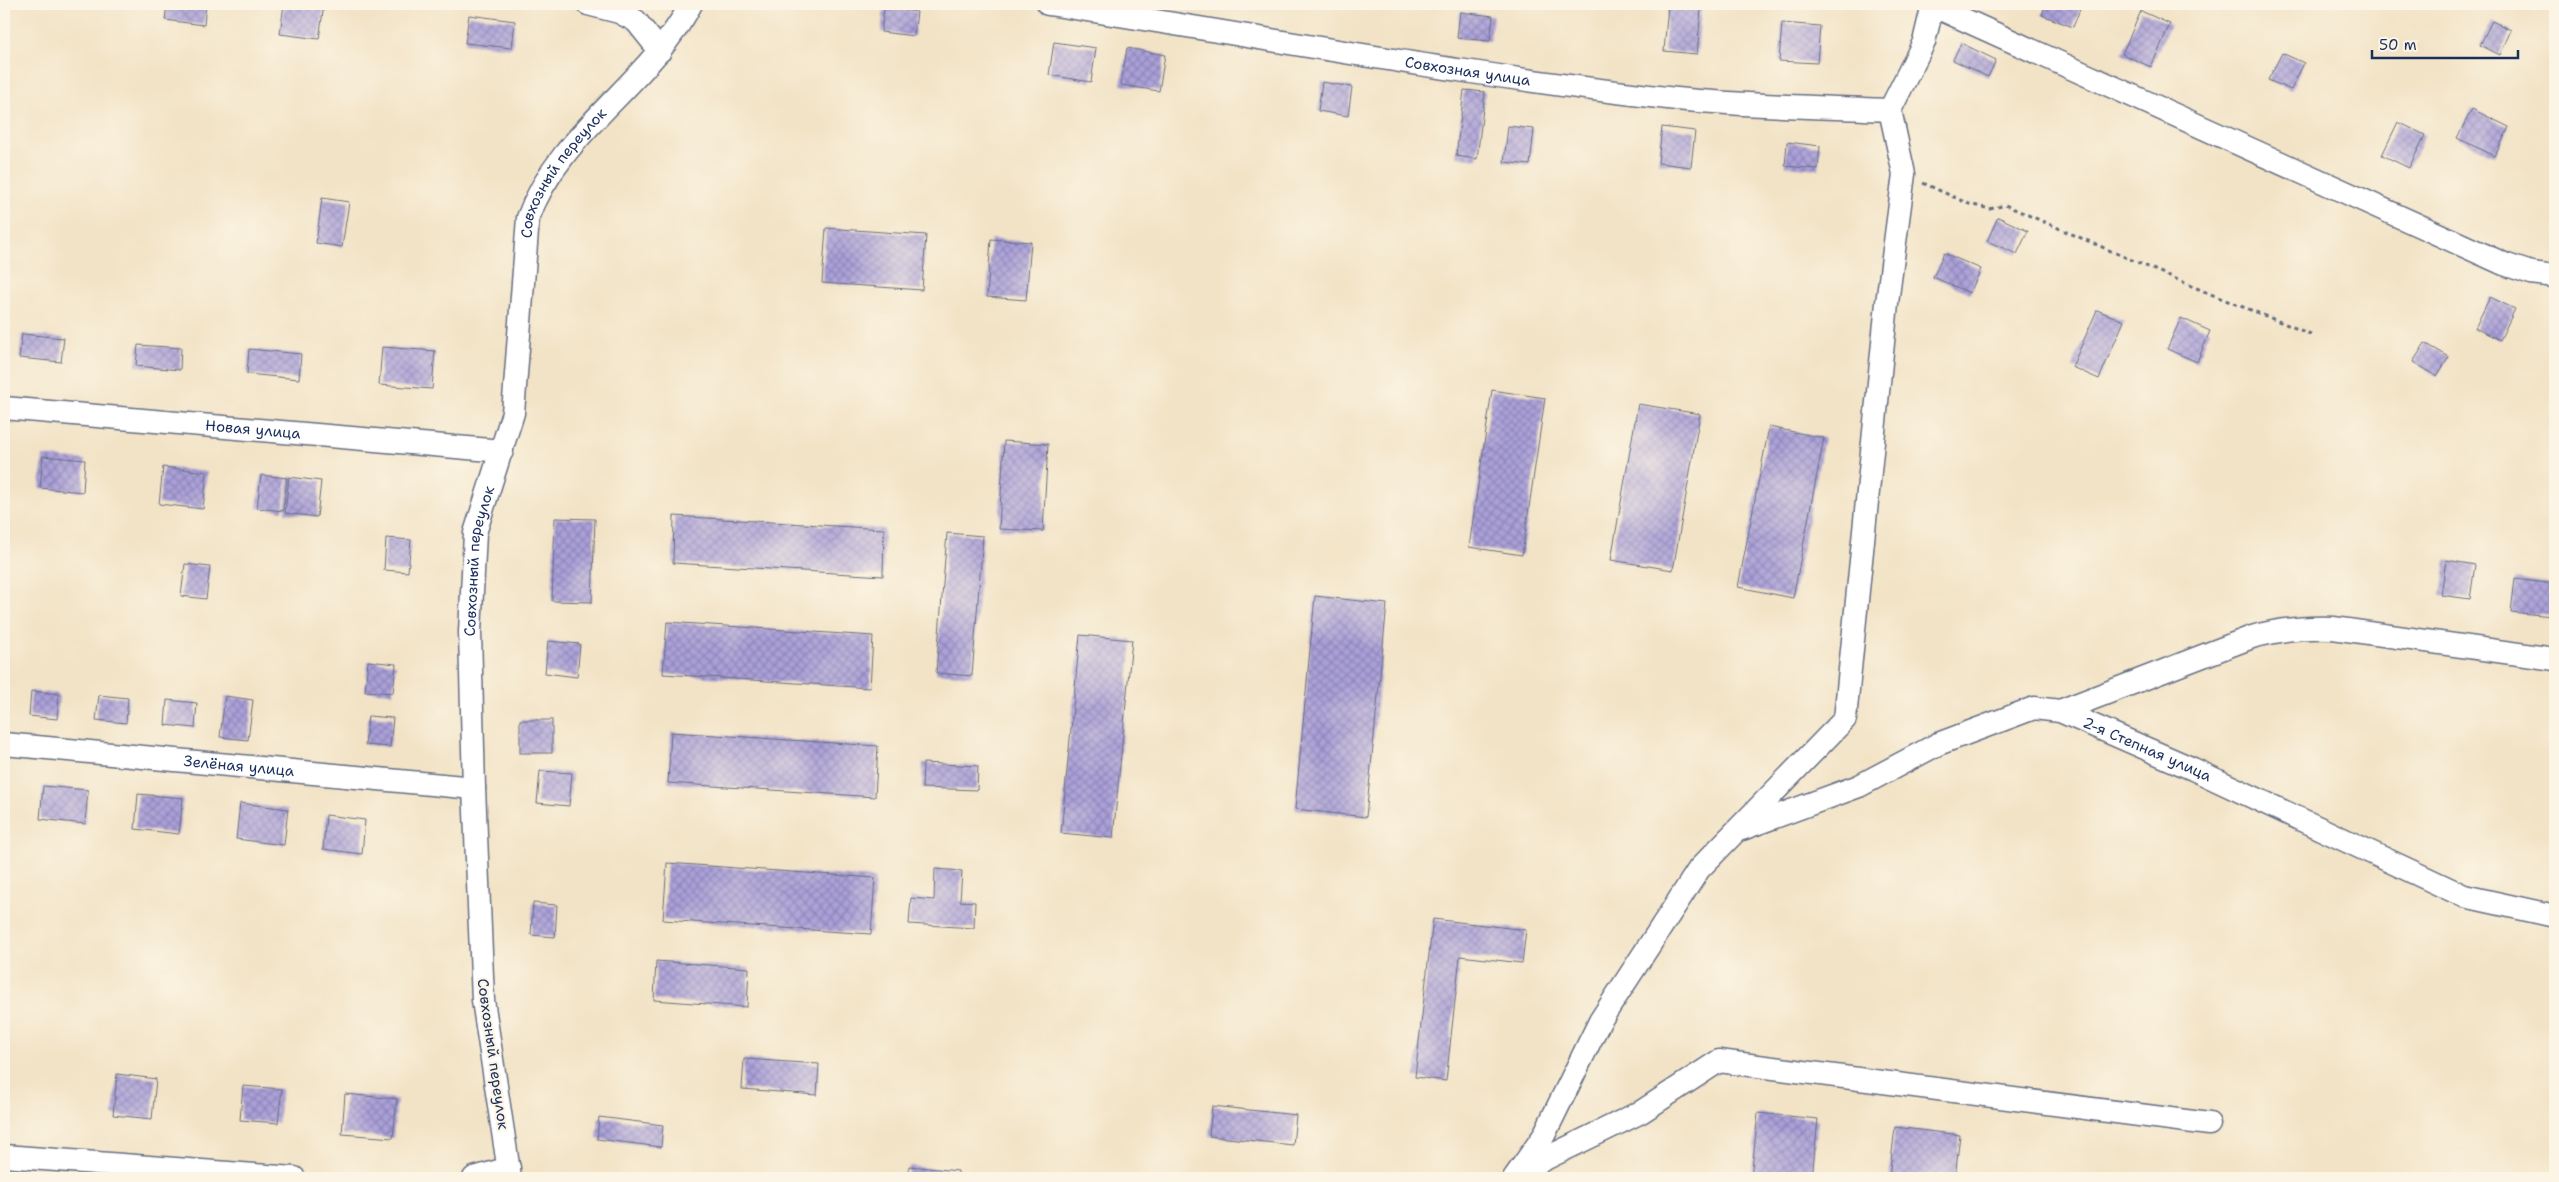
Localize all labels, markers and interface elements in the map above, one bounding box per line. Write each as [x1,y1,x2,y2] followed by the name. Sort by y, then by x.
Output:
[2372,28,2518,60] scale bar
[2379,35,2417,55] text: 50 m
[1403,52,1532,91] street label: Совхозная улица
[516,104,611,239] street label: Совхозный переулок
[204,415,302,444] street label: Новая улица
[460,483,499,637] street label: Совхозный переулок
[2080,712,2215,787] street label: 2-я Степная улица
[183,751,296,781] street label: Зелёная улица
[472,977,514,1131] street label: Совхозный переулок

